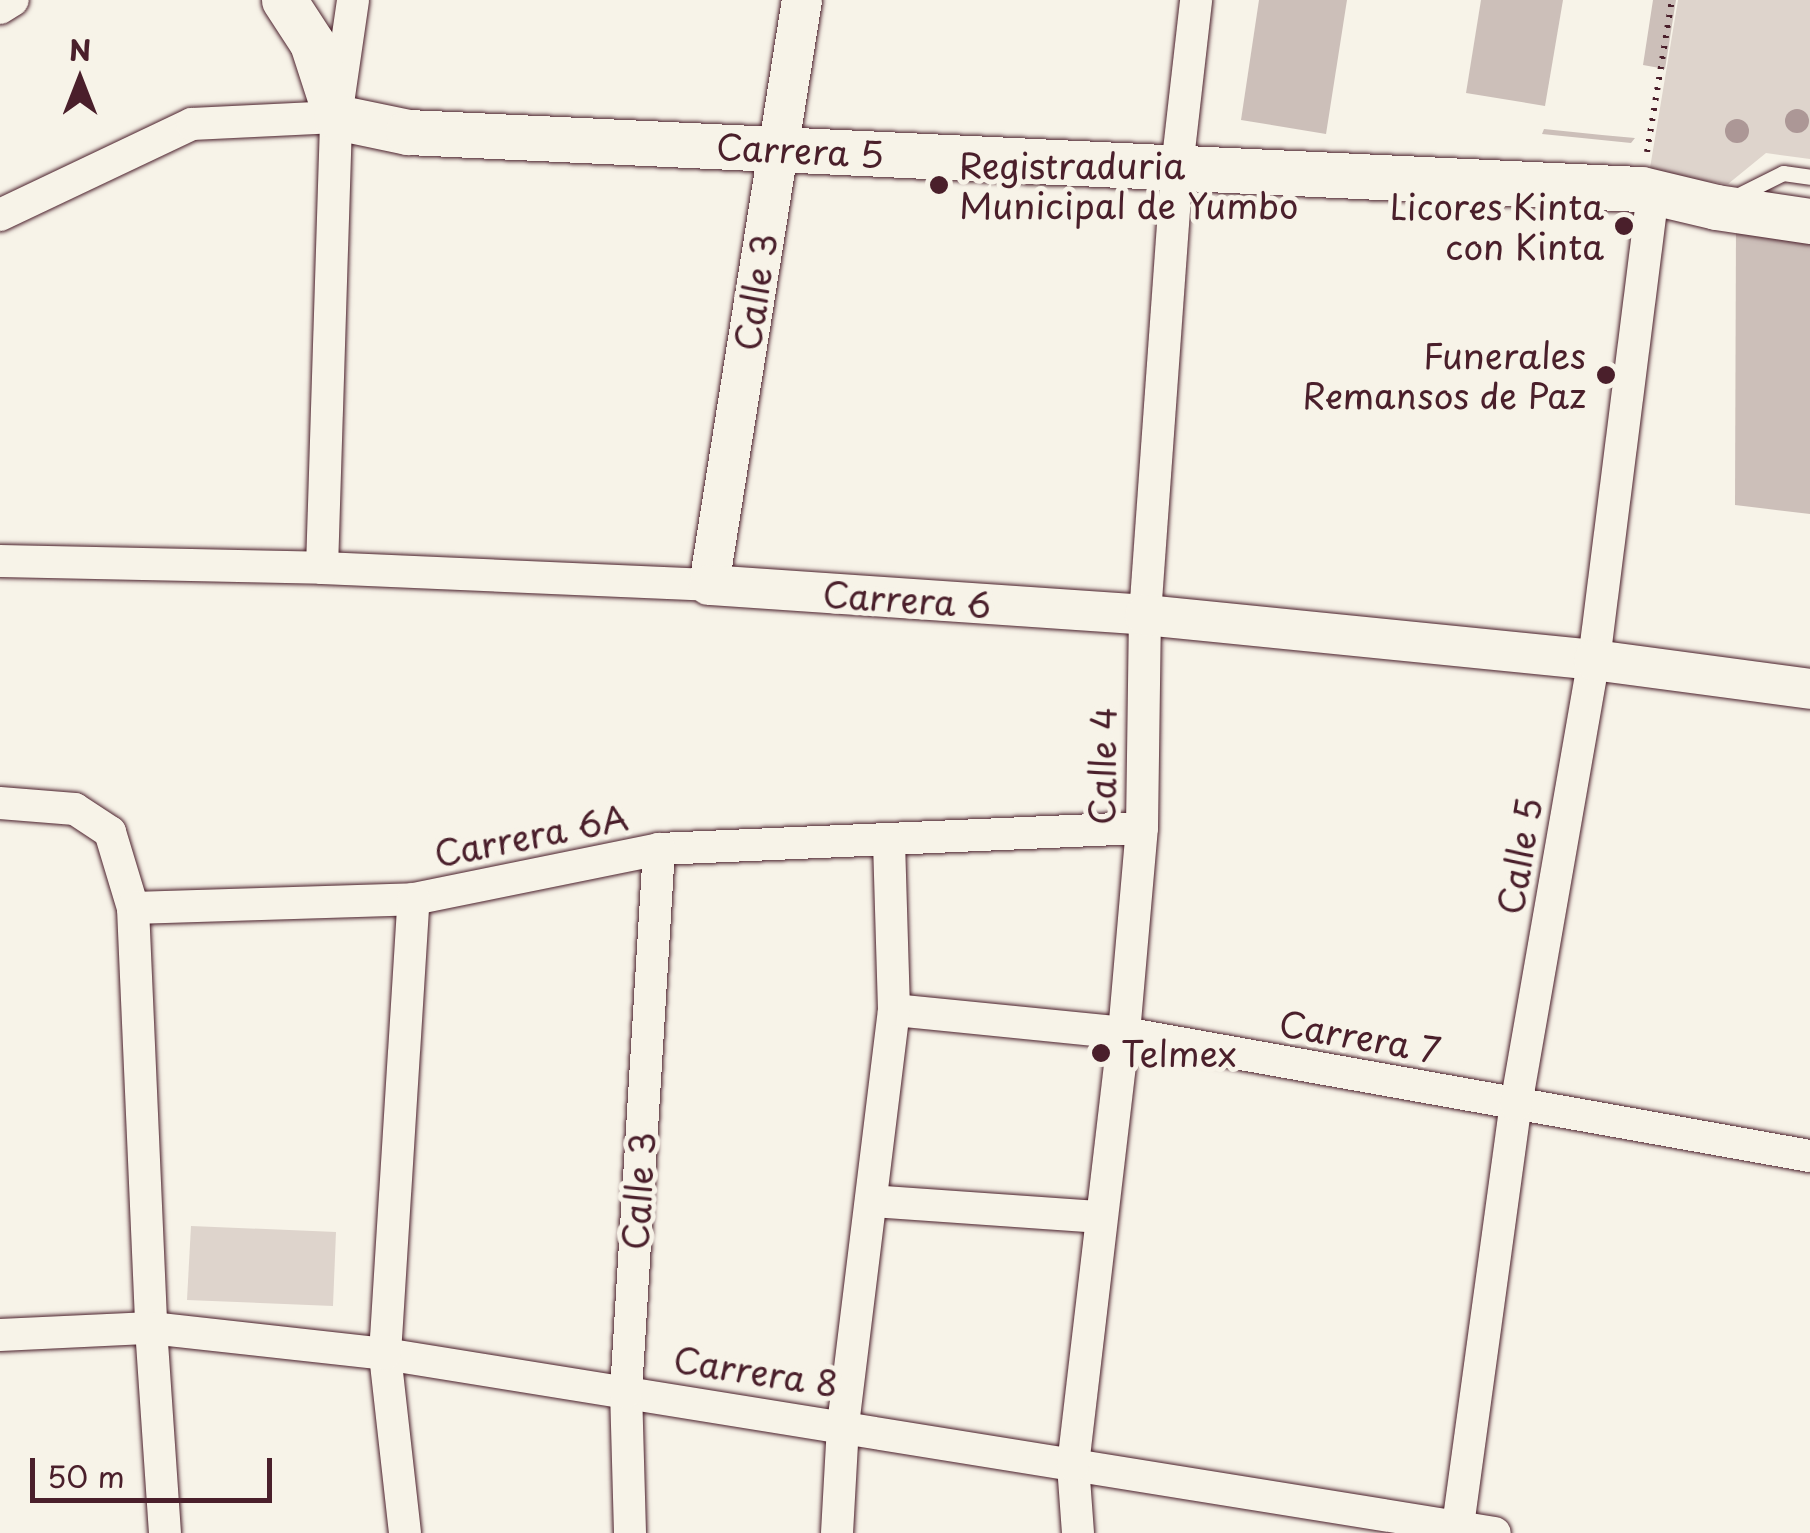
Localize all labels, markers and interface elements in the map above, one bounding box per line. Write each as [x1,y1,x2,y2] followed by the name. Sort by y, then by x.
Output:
[69,28,91,71] text: N
[30,30,130,130] north arrow
[715,125,885,175] street label: Carrera 5
[959,144,1302,226] place label: Registraduria Municipal de Yumbo
[928,174,950,196] marker: Registraduria Municipal de Yumbo
[1391,185,1604,267] place label: Licores Kinta con Kinta
[1613,215,1635,237] marker: Licores Kinta con Kinta
[725,230,785,354] street label: Calle 3
[1299,334,1586,416] place label: Funerales Remansos de Paz
[1595,364,1617,386] marker: Funerales Remansos de Paz
[821,572,993,626] street label: Carrera 6
[1080,706,1124,826] street label: Calle 4
[1488,794,1550,918] street label: Calle 5
[431,796,631,874] street label: Carrera 6A
[1275,1001,1445,1071] street label: Carrera 7
[1121,1032,1237,1074] place label: Telmex
[1090,1042,1112,1064] marker: Telmex
[613,1130,663,1252] street label: Calle 3
[670,1337,842,1405] street label: Carrera 8
[35,1438,278,1500] scale bar
[47,1453,125,1498] text: 50 m

